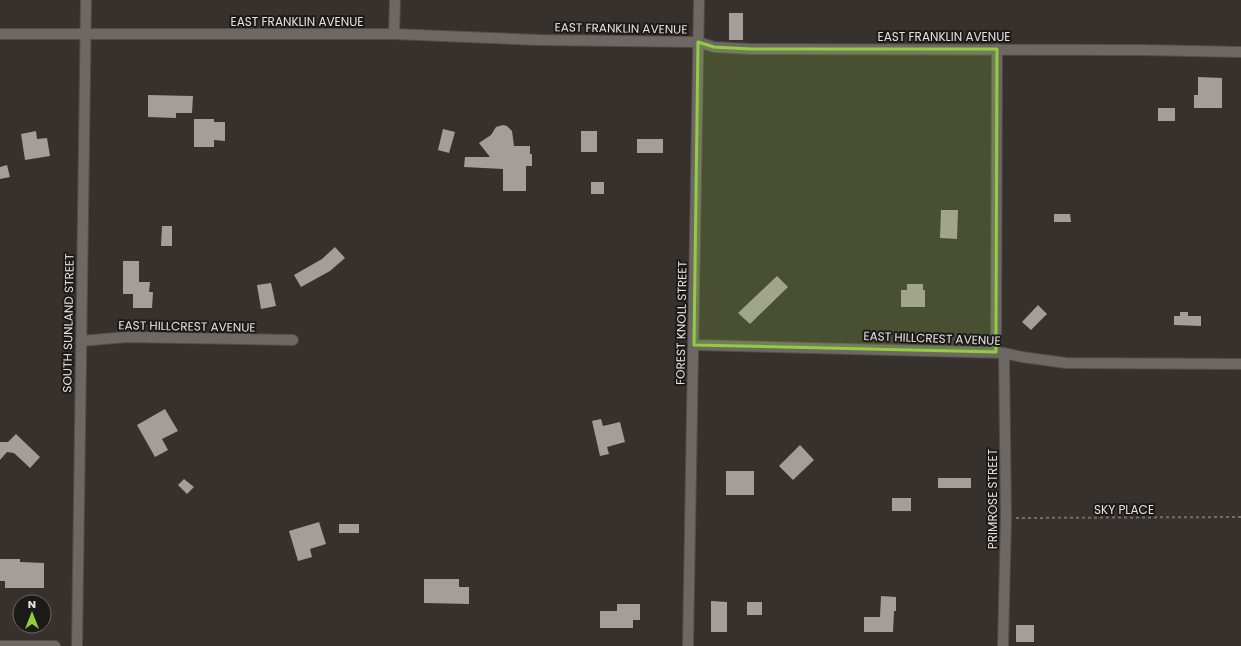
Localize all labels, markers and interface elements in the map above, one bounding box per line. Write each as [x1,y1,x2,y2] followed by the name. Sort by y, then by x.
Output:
[231,13,363,30] street label: EAST FRANKLIN AVENUE
[554,18,688,38] street label: EAST FRANKLIN AVENUE
[878,28,1010,45] street label: EAST FRANKLIN AVENUE
[58,253,78,393] street label: SOUTH SUNLAND STREET
[671,260,691,385] street label: FOREST KNOLL STREET
[118,316,256,336] street label: EAST HILLCREST AVENUE
[863,327,1001,349] street label: EAST HILLCREST AVENUE
[984,448,1001,549] street label: PRIMROSE STREET
[1094,501,1154,518] street label: SKY PLACE
[12,594,52,634] north arrow
[28,596,36,612] text: N

